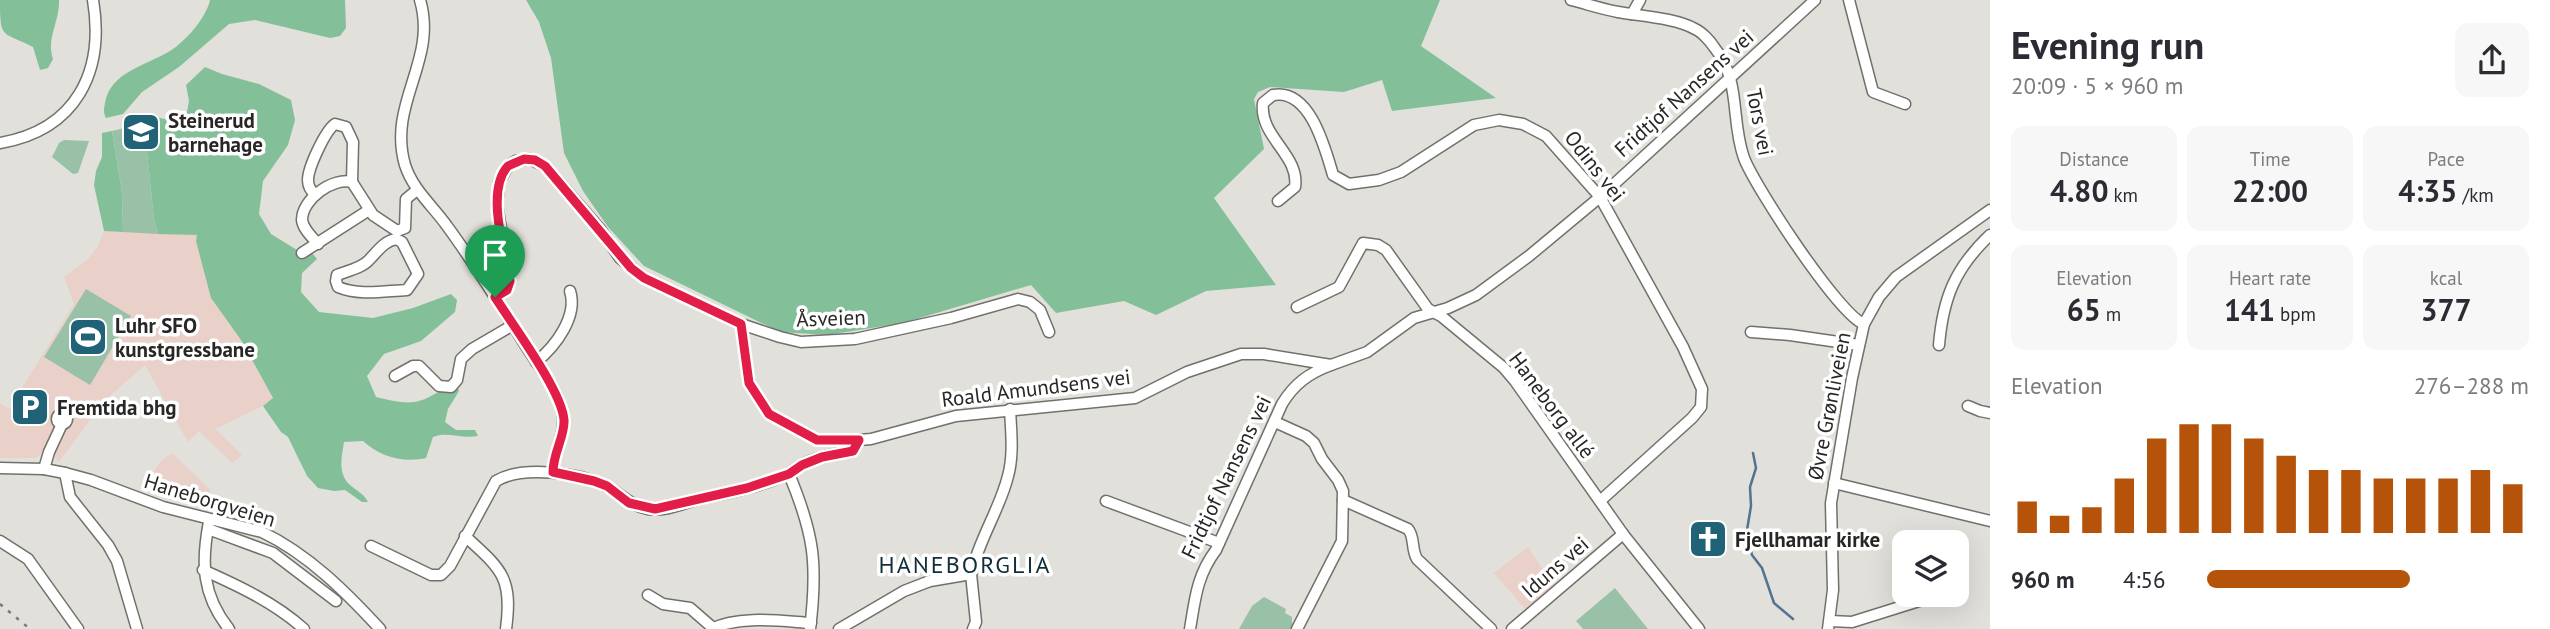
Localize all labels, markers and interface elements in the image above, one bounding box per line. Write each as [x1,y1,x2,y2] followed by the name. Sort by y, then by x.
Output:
[2011,20,2204,69] text: Evening run
[1609,23,1759,163] street label: Fridtjof Nansens vei
[2455,23,2529,97] button: share
[2011,71,2183,100] text: 20:09 · 5 × 960 m
[1740,86,1780,158] street label: Tors vei
[168,107,263,158] place label: Steinerud barnehage
[120,111,162,153] school or university icon: Steinerud barnehage
[1559,125,1631,207] street label: Odins vei
[2059,147,2129,171] text: Distance
[2250,147,2290,171] text: Time
[2427,147,2465,171] text: Pace
[2050,171,2108,210] text: 4.80
[2232,171,2308,210] text: 22:00
[2398,171,2457,210] text: 4:35
[2108,183,2138,207] text: km
[2457,183,2494,207] text: /km
[465,225,525,297] pin
[476,236,514,274] icon: arrive
[2056,266,2132,290] text: Elevation
[2229,266,2311,290] text: Heart rate
[2430,266,2462,290] text: kcal
[2067,290,2101,329] text: 65
[2224,290,2275,329] text: 141
[2420,290,2472,329] text: 377
[2101,302,2121,326] text: m
[2275,302,2316,326] text: bpm
[796,303,866,333] street label: Åsveien
[115,312,255,363] place label: Luhr SFO kunstgressbane
[67,316,109,358] sports icon: Luhr SFO kunstgressbane
[1801,330,1857,482] street label: Øvre Grønliveien
[1503,346,1601,464] street label: Haneborg allé
[940,363,1132,413] street label: Roald Amundsens vei
[2011,371,2103,400] text: Elevation
[2414,371,2529,400] text: 276–288 m
[9,386,51,428] parking icon: Fremtida bhg
[1175,391,1277,563] street label: Fridtjof Nansens vei
[57,394,177,421] place label: Fremtida bhg
[141,467,279,533] street label: Haneborgveien
[1687,518,1729,560] church icon: Fjellhamar kirke
[1735,526,1880,553] place label: Fjellhamar kirke
[1516,530,1594,604] street label: Iduns vei
[1892,530,1969,607] map controls
[1892,530,1969,607] button: layers
[879,549,1051,580] district label: HANEBORGLIA
[2011,565,2074,594] text: 960 m
[2123,565,2166,594] text: 4:56

